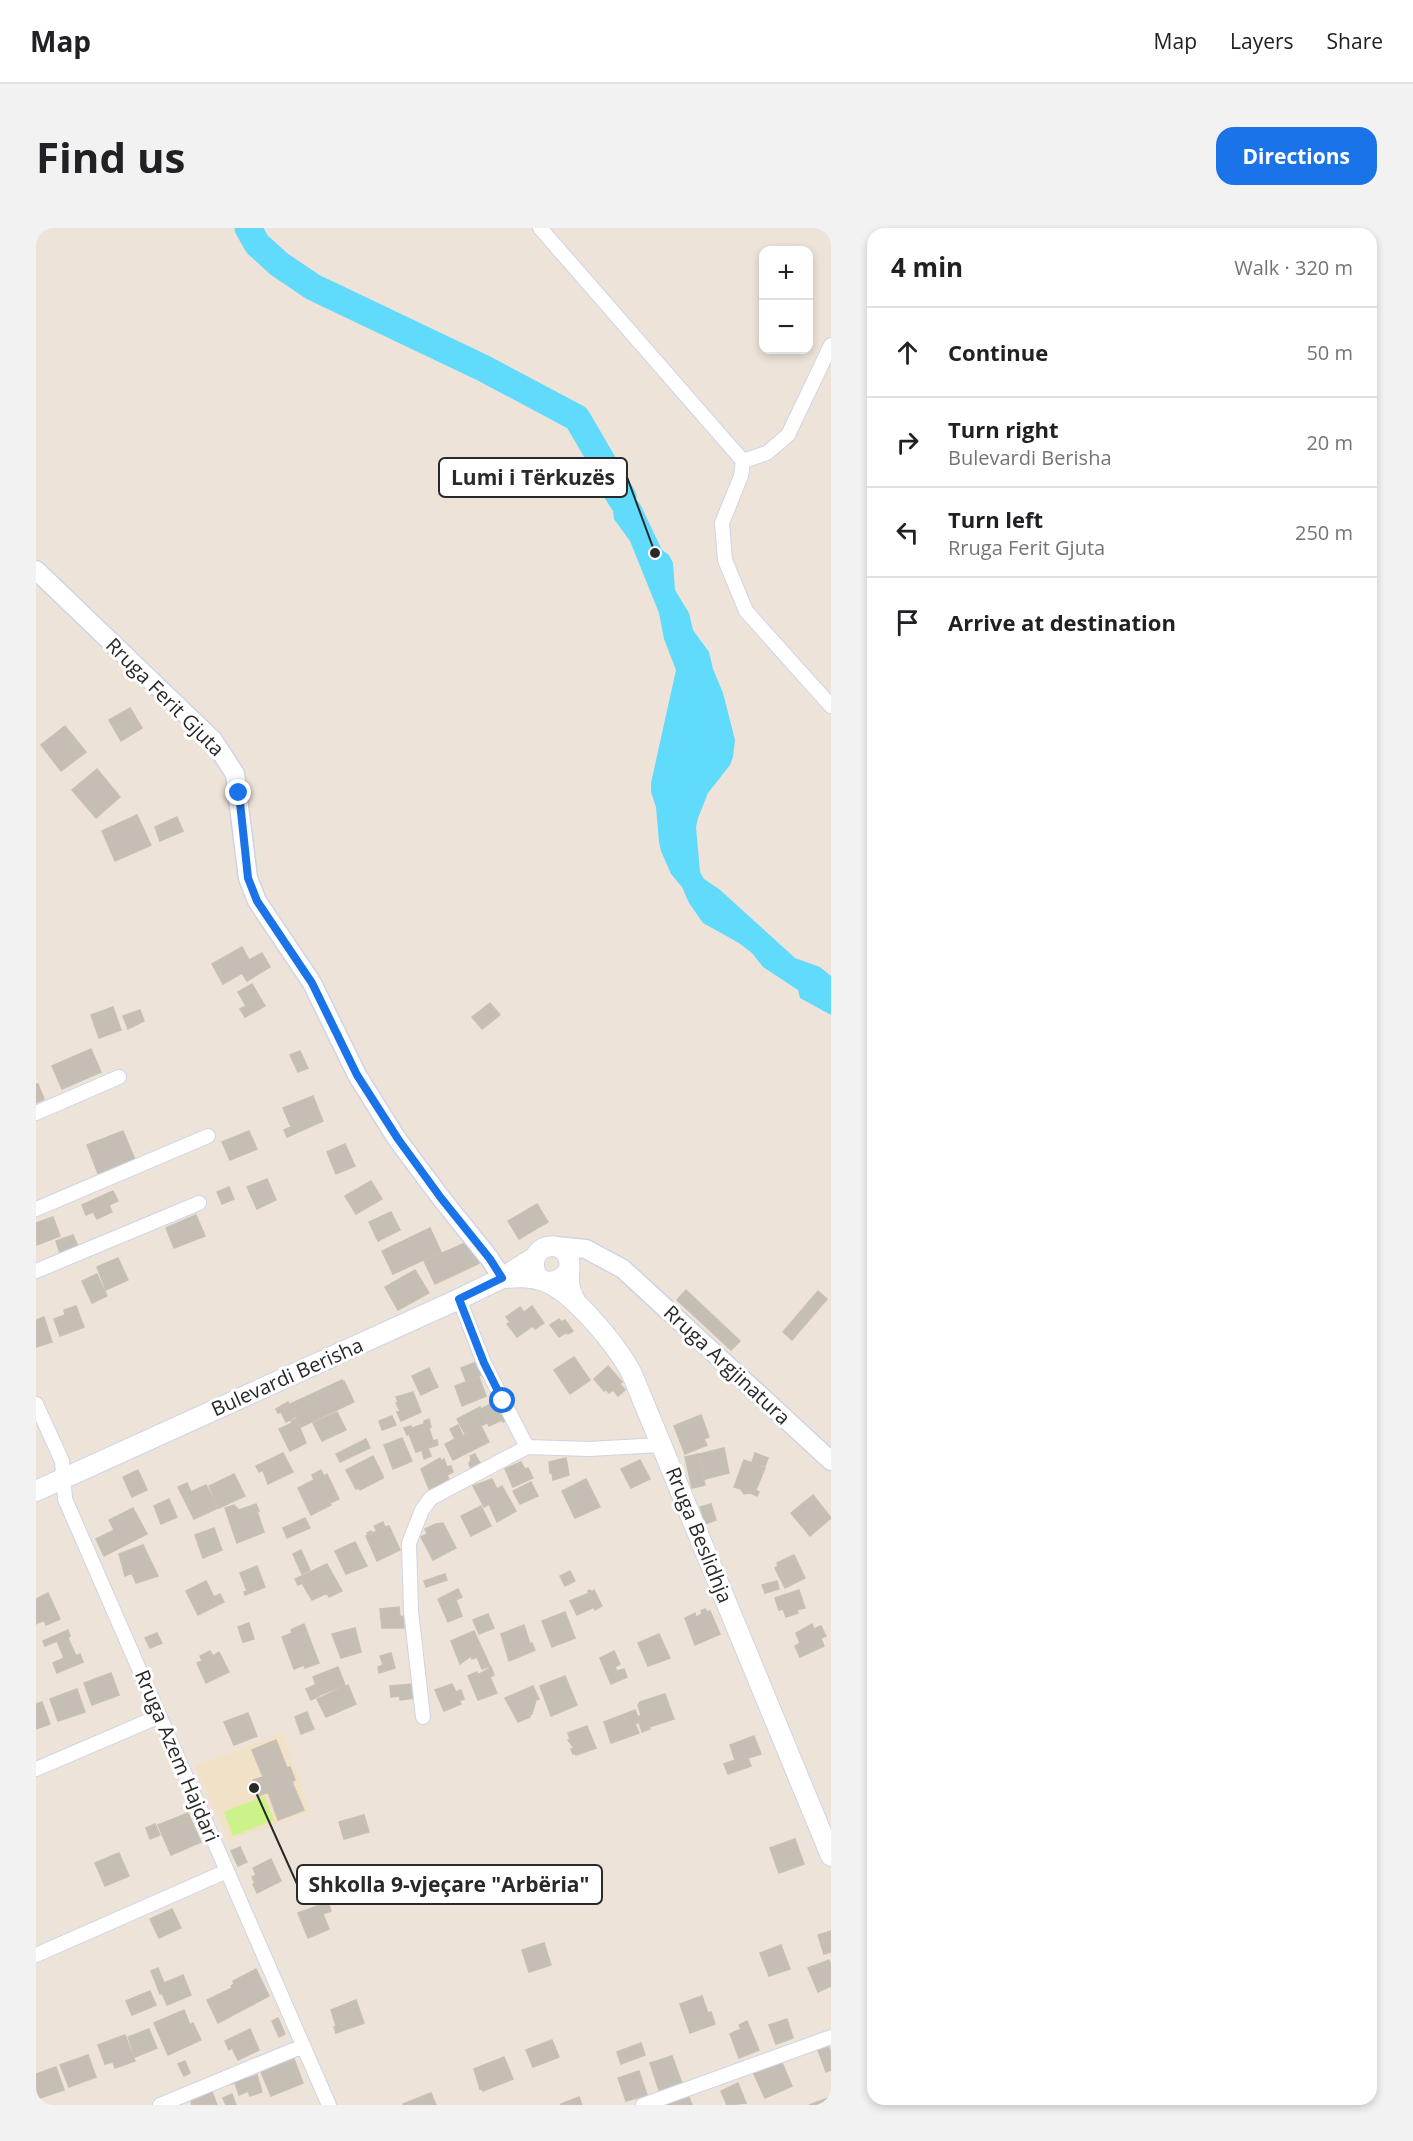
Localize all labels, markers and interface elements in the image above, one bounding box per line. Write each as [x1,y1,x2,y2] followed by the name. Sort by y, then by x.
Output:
[30,22,91,60] text: Map
[1154,27,1197,55] text: Map
[1230,27,1294,55] text: Layers
[1327,27,1383,55] text: Share
[1216,127,1377,185] button: Directions
[36,128,185,185] text: Find us
[759,246,813,354] map controls
[759,246,813,300] button: +
[891,249,963,285] text: 4 min
[1234,254,1353,281] text: Walk · 320 m
[759,300,813,354] button: −
[891,336,924,369] icon: ahead
[948,337,1048,367] text: Continue
[1306,339,1353,366] text: 50 m
[948,414,1059,444] text: Turn right
[891,426,924,459] icon: right
[1306,429,1353,456] text: 20 m
[948,444,1112,471] text: Bulevardi Berisha
[439,458,627,497] callout: Lumi i Tërkuzës
[451,463,615,491] text: Lumi i Tërkuzës
[948,504,1043,534] text: Turn left
[891,516,924,549] icon: left
[1295,519,1353,546] text: 250 m
[948,534,1105,561] text: Rruga Ferit Gjuta
[891,606,924,639] icon: arrive
[948,607,1176,637] text: Arrive at destination
[100,632,230,762] street label: Rruga Ferit Gjuta
[225,779,251,805] route end
[658,1299,796,1430] street label: Rruga Argjinatura
[207,1331,367,1422] street label: Bulevardi Berisha
[489,1387,515,1413] route start
[660,1463,739,1607] street label: Rruga Beslidhja
[129,1666,226,1846] street label: Rruga Azem Hajdari
[297,1865,602,1904] callout: Shkolla 9-vjeçare "Arbëria"
[309,1870,589,1898] text: Shkolla 9-vjeçare "Arbëria"

